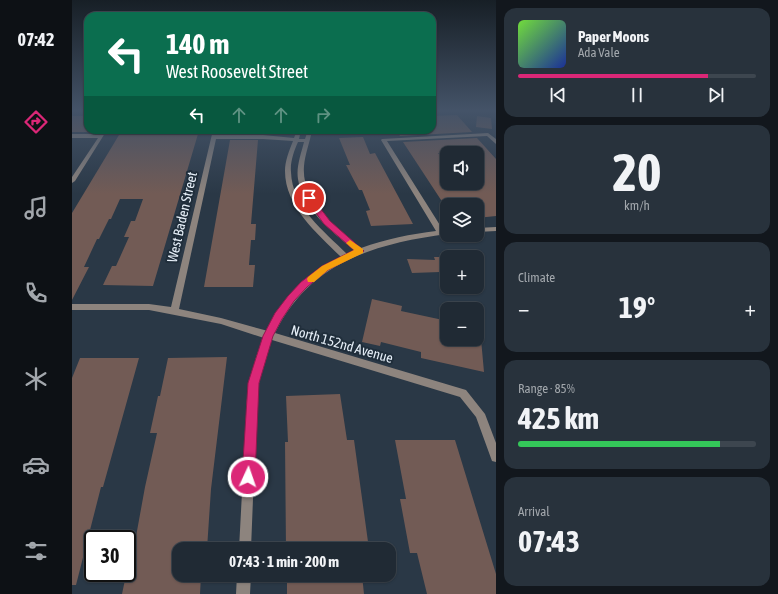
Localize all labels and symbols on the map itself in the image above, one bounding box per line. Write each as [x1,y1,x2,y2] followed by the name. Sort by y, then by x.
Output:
[164,170,200,264] street label: West Baden Street
[292,181,326,215] pin
[289,322,395,366] street label: North 152nd Avenue
[227,456,269,498] position arrow
[84,530,136,582] speed limit sign: 30

